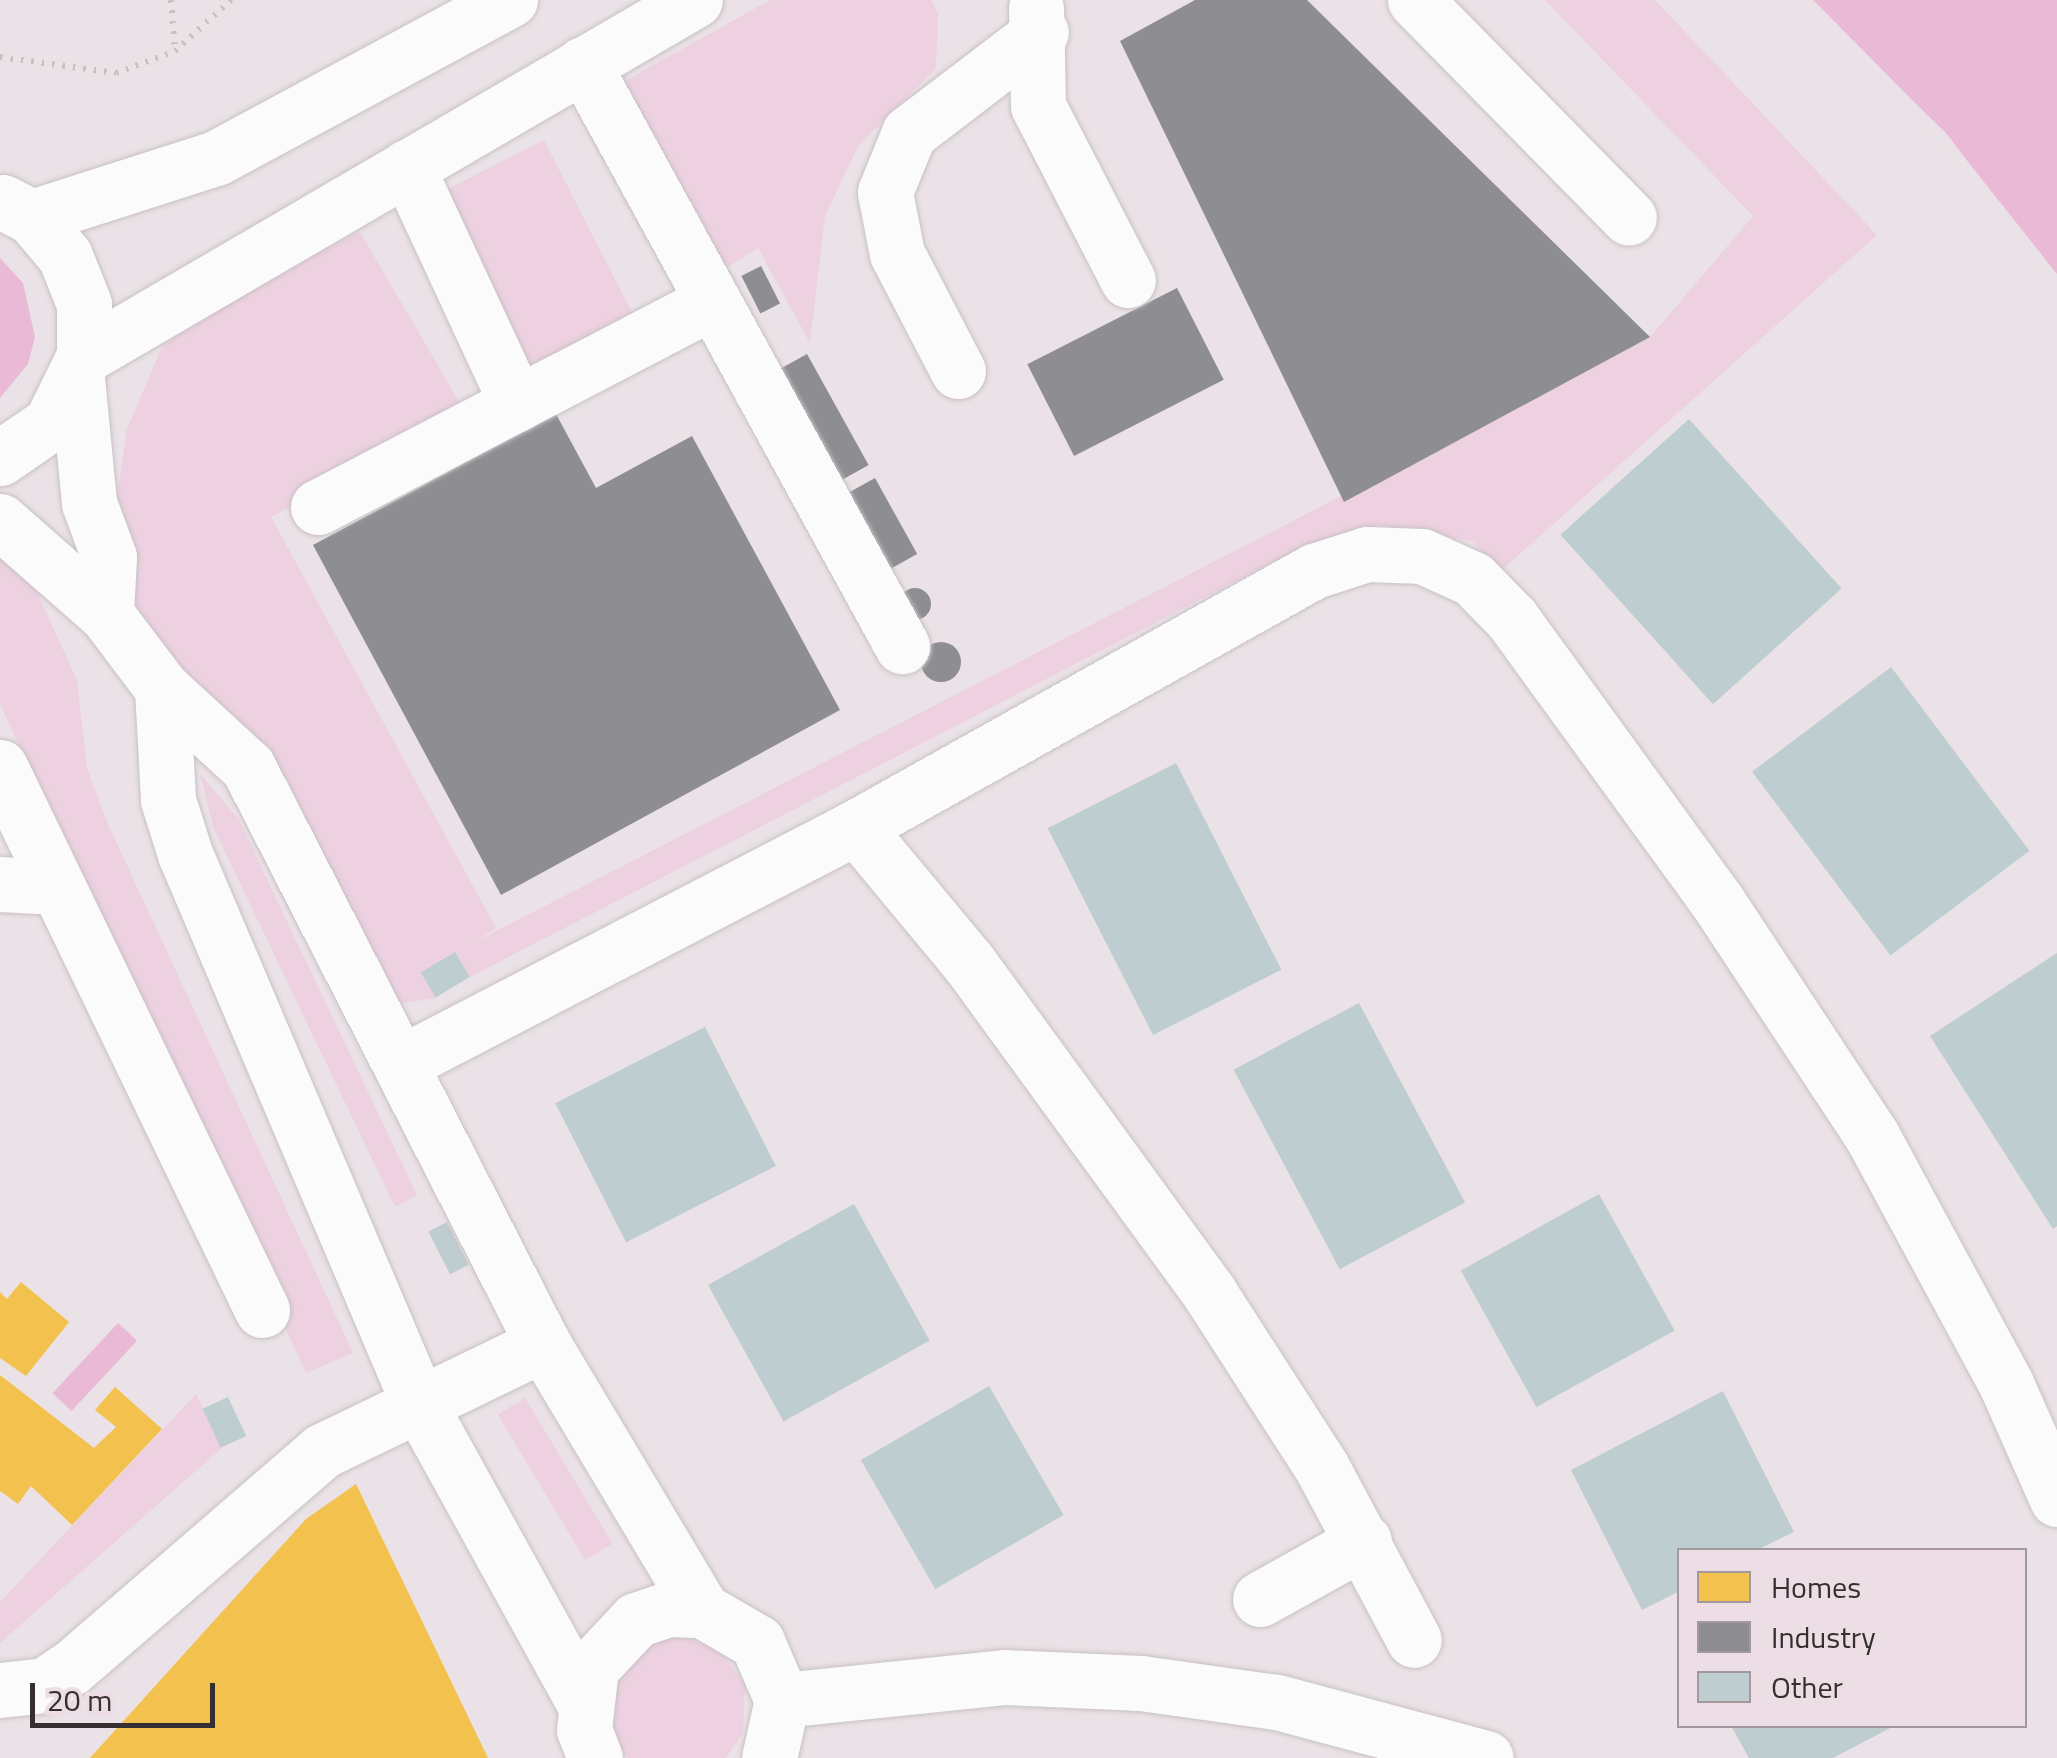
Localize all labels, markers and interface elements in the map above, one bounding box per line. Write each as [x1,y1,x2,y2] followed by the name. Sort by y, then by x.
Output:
[1677,1548,2027,1728] legend
[1771,1564,1861,1610] text: Homes
[1771,1614,1876,1660] text: Industry
[35,1663,220,1725] scale bar
[1771,1664,1843,1710] text: Other
[47,1677,112,1723] text: 20 m

